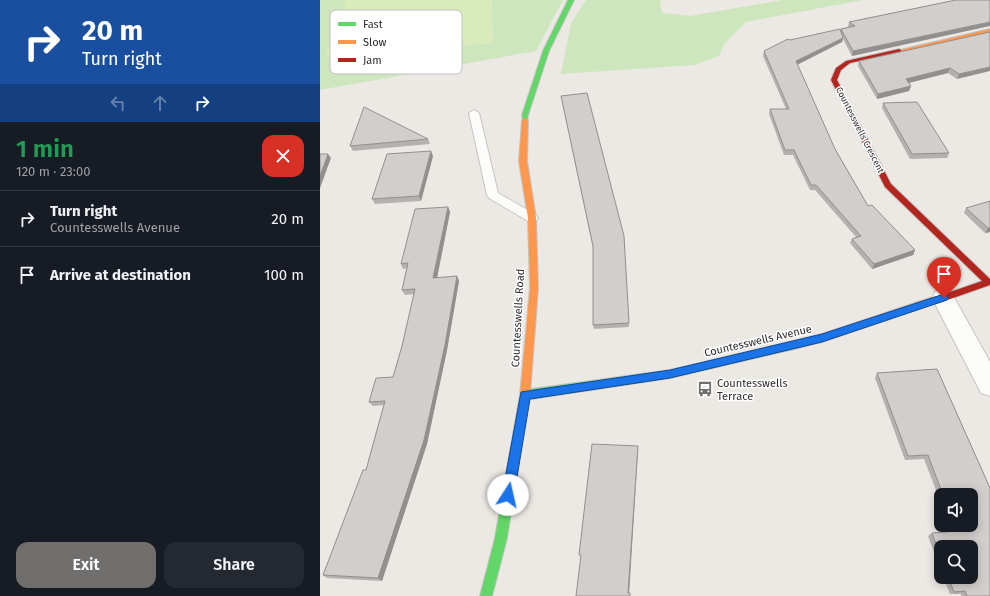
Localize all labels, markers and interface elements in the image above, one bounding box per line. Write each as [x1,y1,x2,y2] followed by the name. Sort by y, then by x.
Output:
[330,10,462,74] legend
[82,14,143,47] text: 20 m
[16,16,68,68] icon: right
[363,18,383,31] text: Fast
[363,36,387,49] text: Slow
[82,48,162,70] text: Turn right
[363,54,382,67] text: Jam
[834,85,886,175] street label: Countesswells Crescent
[107,92,129,114] icon: left
[149,92,171,114] icon: ahead
[191,92,213,114] icon: right
[16,135,74,163] text: 1 min
[262,135,304,177] button: close
[16,164,90,179] text: 120 m · 23:00
[50,202,117,220] text: Turn right
[16,208,38,230] icon: right
[271,210,304,228] text: 20 m
[50,220,180,235] text: Countesswells Avenue
[927,257,961,298] pin
[933,263,955,285] icon: arrive
[16,264,38,286] icon: arrive
[50,266,191,284] text: Arrive at destination
[264,266,304,284] text: 100 m
[509,268,527,368] street label: Countesswells Road
[703,322,813,360] street label: Countesswells Avenue
[717,377,788,403] place label: Countesswells Terrace
[696,380,714,398] bus stop icon: Countesswells Terrace
[487,474,529,516] position arrow
[934,488,978,584] map controls
[934,488,978,532] button: sound
[934,540,978,584] button: search
[16,542,156,588] button: Exit
[164,542,304,588] button: Share

